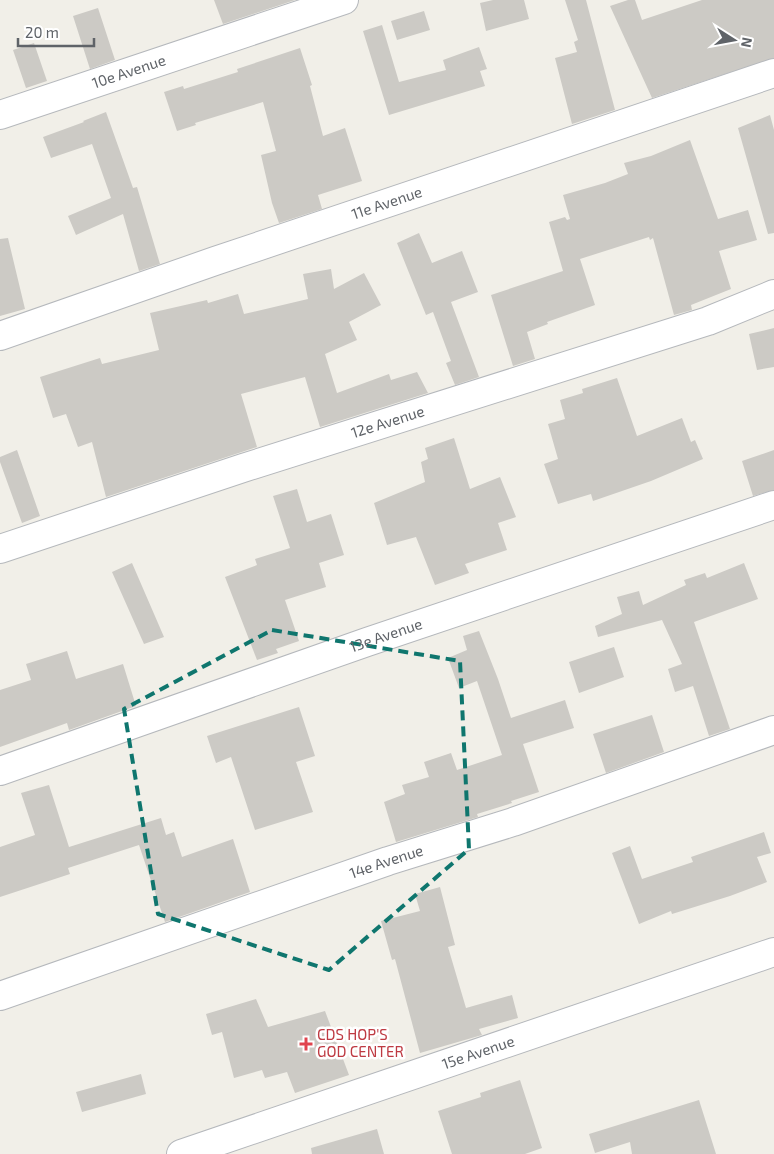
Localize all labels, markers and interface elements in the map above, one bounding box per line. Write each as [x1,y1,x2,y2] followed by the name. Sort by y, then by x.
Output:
[18,15,94,47] scale bar
[709,15,759,65] north arrow
[25,23,59,41] text: 20 m
[738,36,757,49] text: N
[90,50,168,92] street label: 10e Avenue
[349,182,424,222] street label: 11e Avenue
[349,401,426,441] street label: 12e Avenue
[347,614,424,655] street label: 13e Avenue
[347,841,425,882] street label: 14e Avenue
[317,1025,404,1060] place label: CDS HOP'S GOD CENTER
[439,1031,516,1072] street label: 15e Avenue
[299,1037,313,1051] marker: CDS HOP'S GOD CENTER

